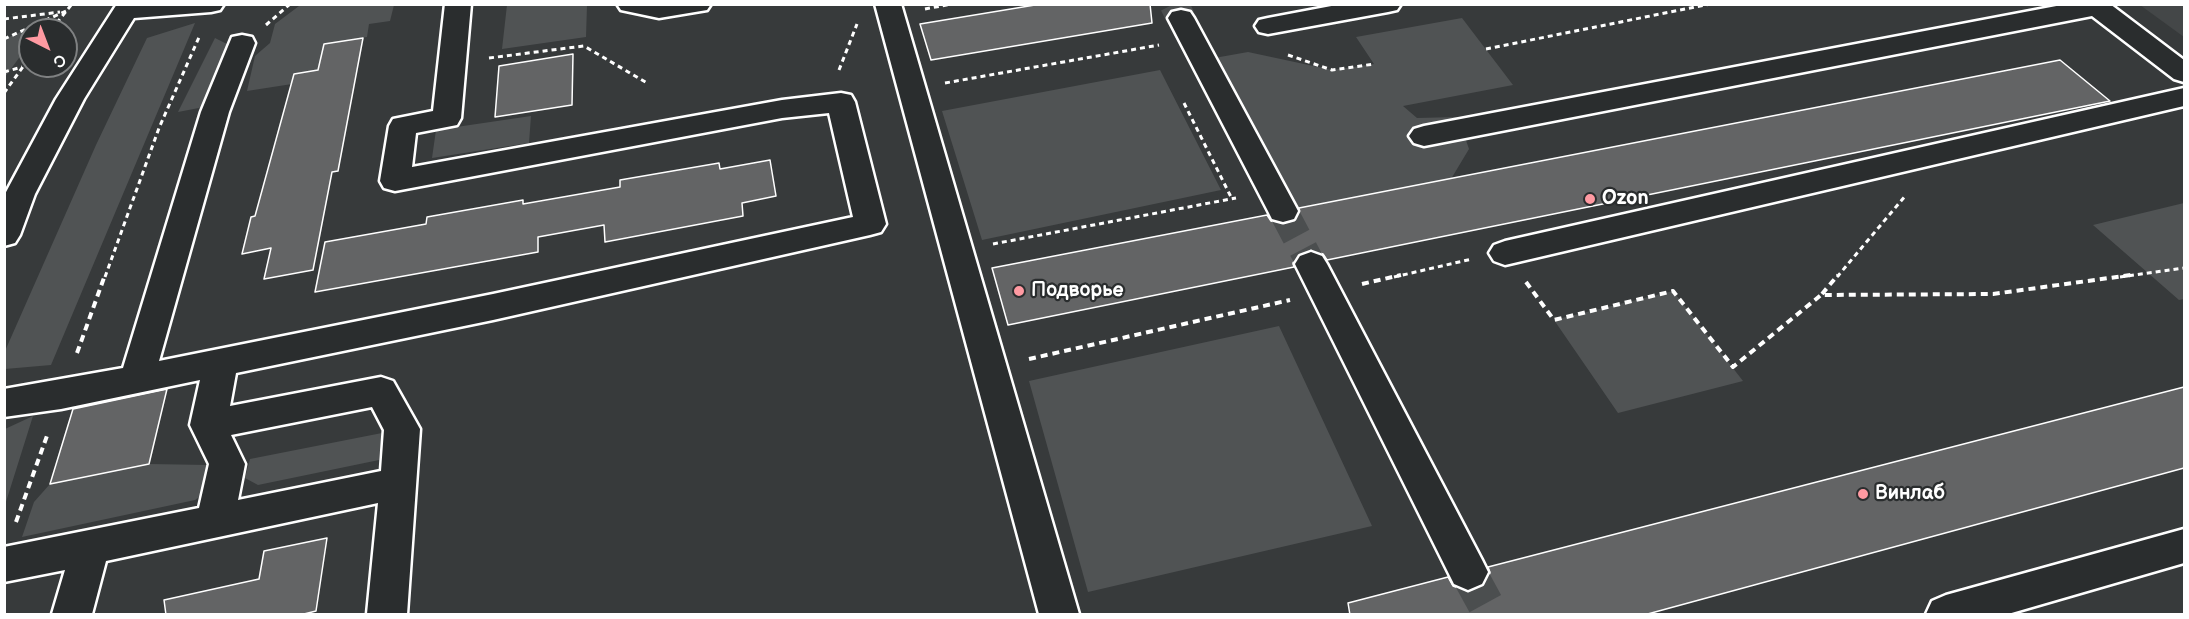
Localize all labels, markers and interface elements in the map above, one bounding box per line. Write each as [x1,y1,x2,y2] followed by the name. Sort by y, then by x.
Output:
[18,18,78,78] north arrow
[49,49,70,71] text: С
[1602,187,1649,211] place label: Ozon
[1583,192,1597,206] marker: Ozon
[1031,279,1123,303] place label: Подворье
[1012,284,1026,298] marker: Подворье
[1875,482,1945,506] place label: Винлаб
[1856,487,1870,501] marker: Винлаб

